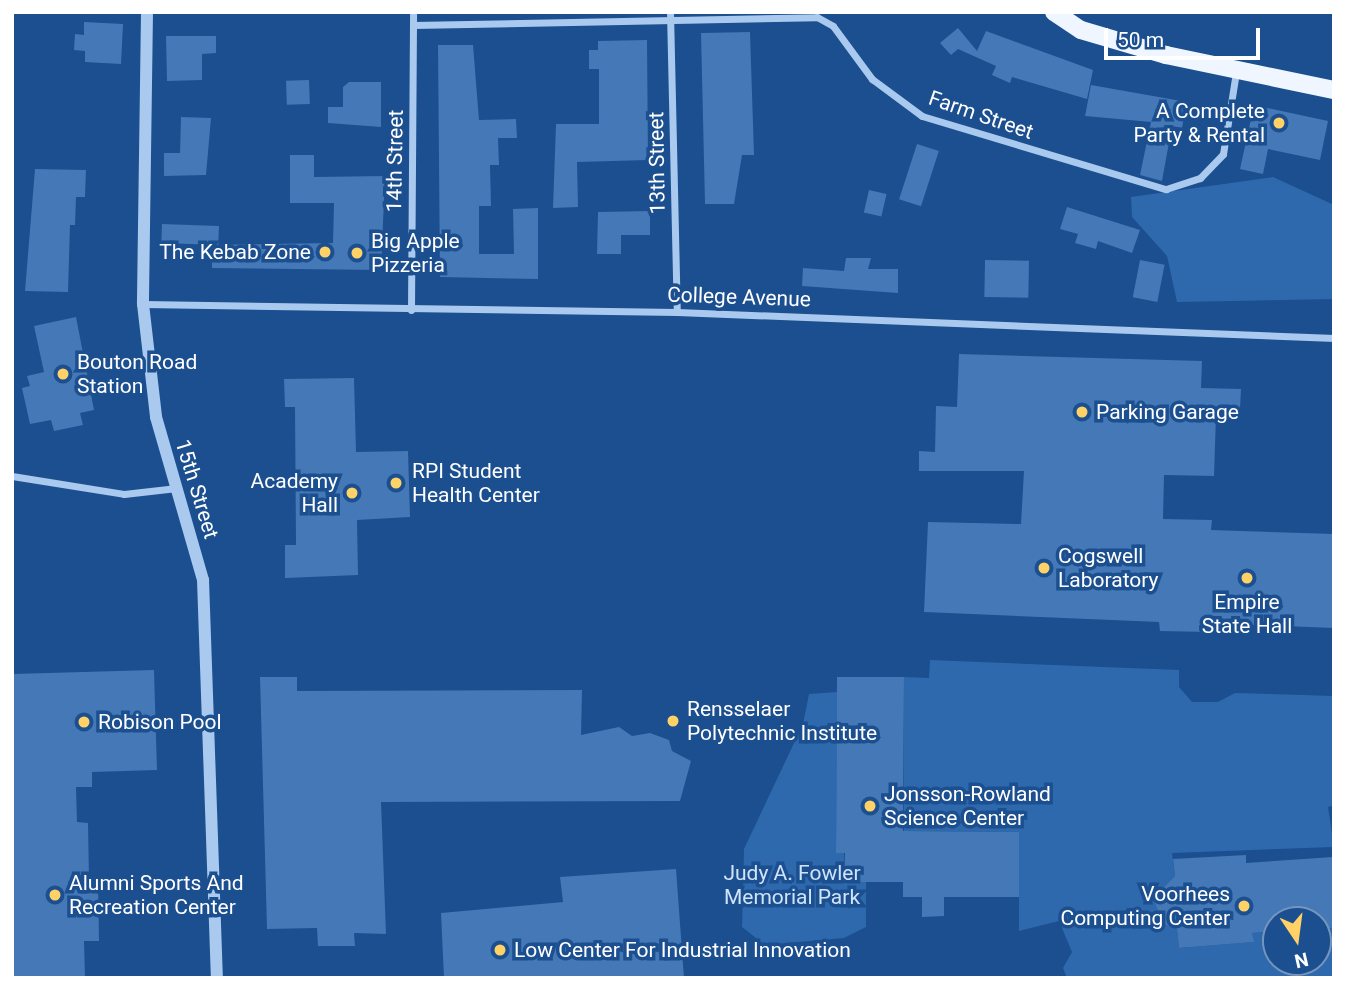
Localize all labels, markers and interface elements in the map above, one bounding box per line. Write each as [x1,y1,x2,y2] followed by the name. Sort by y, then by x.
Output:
[1108,14,1264,58] scale bar
[1117,28,1164,52] text: 50 m
[925,85,1037,145] street label: Farm Street
[1133,98,1265,148] place label: A Complete Party & Rental
[382,109,408,213] street label: 14th Street
[644,111,670,215] street label: 13th Street
[1271,115,1287,131] marker: A Complete Party & Rental
[371,228,460,278] place label: Big Apple Pizzeria
[159,239,311,265] place label: The Kebab Zone
[317,244,333,260] marker: The Kebab Zone
[349,245,365,261] marker: Big Apple Pizzeria
[667,282,811,312] street label: College Avenue
[77,349,197,399] place label: Bouton Road Station
[55,366,71,382] marker: Bouton Road Station
[1096,399,1239,425] place label: Parking Garage
[1074,404,1090,420] marker: Parking Garage
[170,436,224,542] street label: 15th Street
[412,458,540,508] place label: RPI Student Health Center
[251,468,338,518] place label: Academy Hall
[386,473,406,493] marker: RPI Student Health Center
[344,485,360,501] marker: Academy Hall
[1058,543,1159,593] place label: Cogswell Laboratory
[1036,560,1052,576] marker: Cogswell Laboratory
[1239,570,1255,586] marker: Empire State Hall
[1202,589,1292,639] place label: Empire State Hall
[687,696,877,746] place label: Rensselaer Polytechnic Institute
[98,709,222,735] place label: Robison Pool
[665,713,681,729] marker: Rensselaer Polytechnic Institute
[76,714,92,730] marker: Robison Pool
[884,781,1051,831] place label: Jonsson-Rowland Science Center
[862,798,878,814] marker: Jonsson-Rowland Science Center
[723,860,861,910] park label: Judy A. Fowler Memorial Park
[69,870,244,920] place label: Alumni Sports And Recreation Center
[1060,881,1230,931] place label: Voorhees Computing Center
[47,887,63,903] marker: Alumni Sports And Recreation Center
[1236,898,1252,914] marker: Voorhees Computing Center
[1262,906,1332,976] north arrow
[514,937,851,963] place label: Low Center For Industrial Innovation
[492,942,508,958] marker: Low Center For Industrial Innovation
[1292,947,1311,973] text: N

